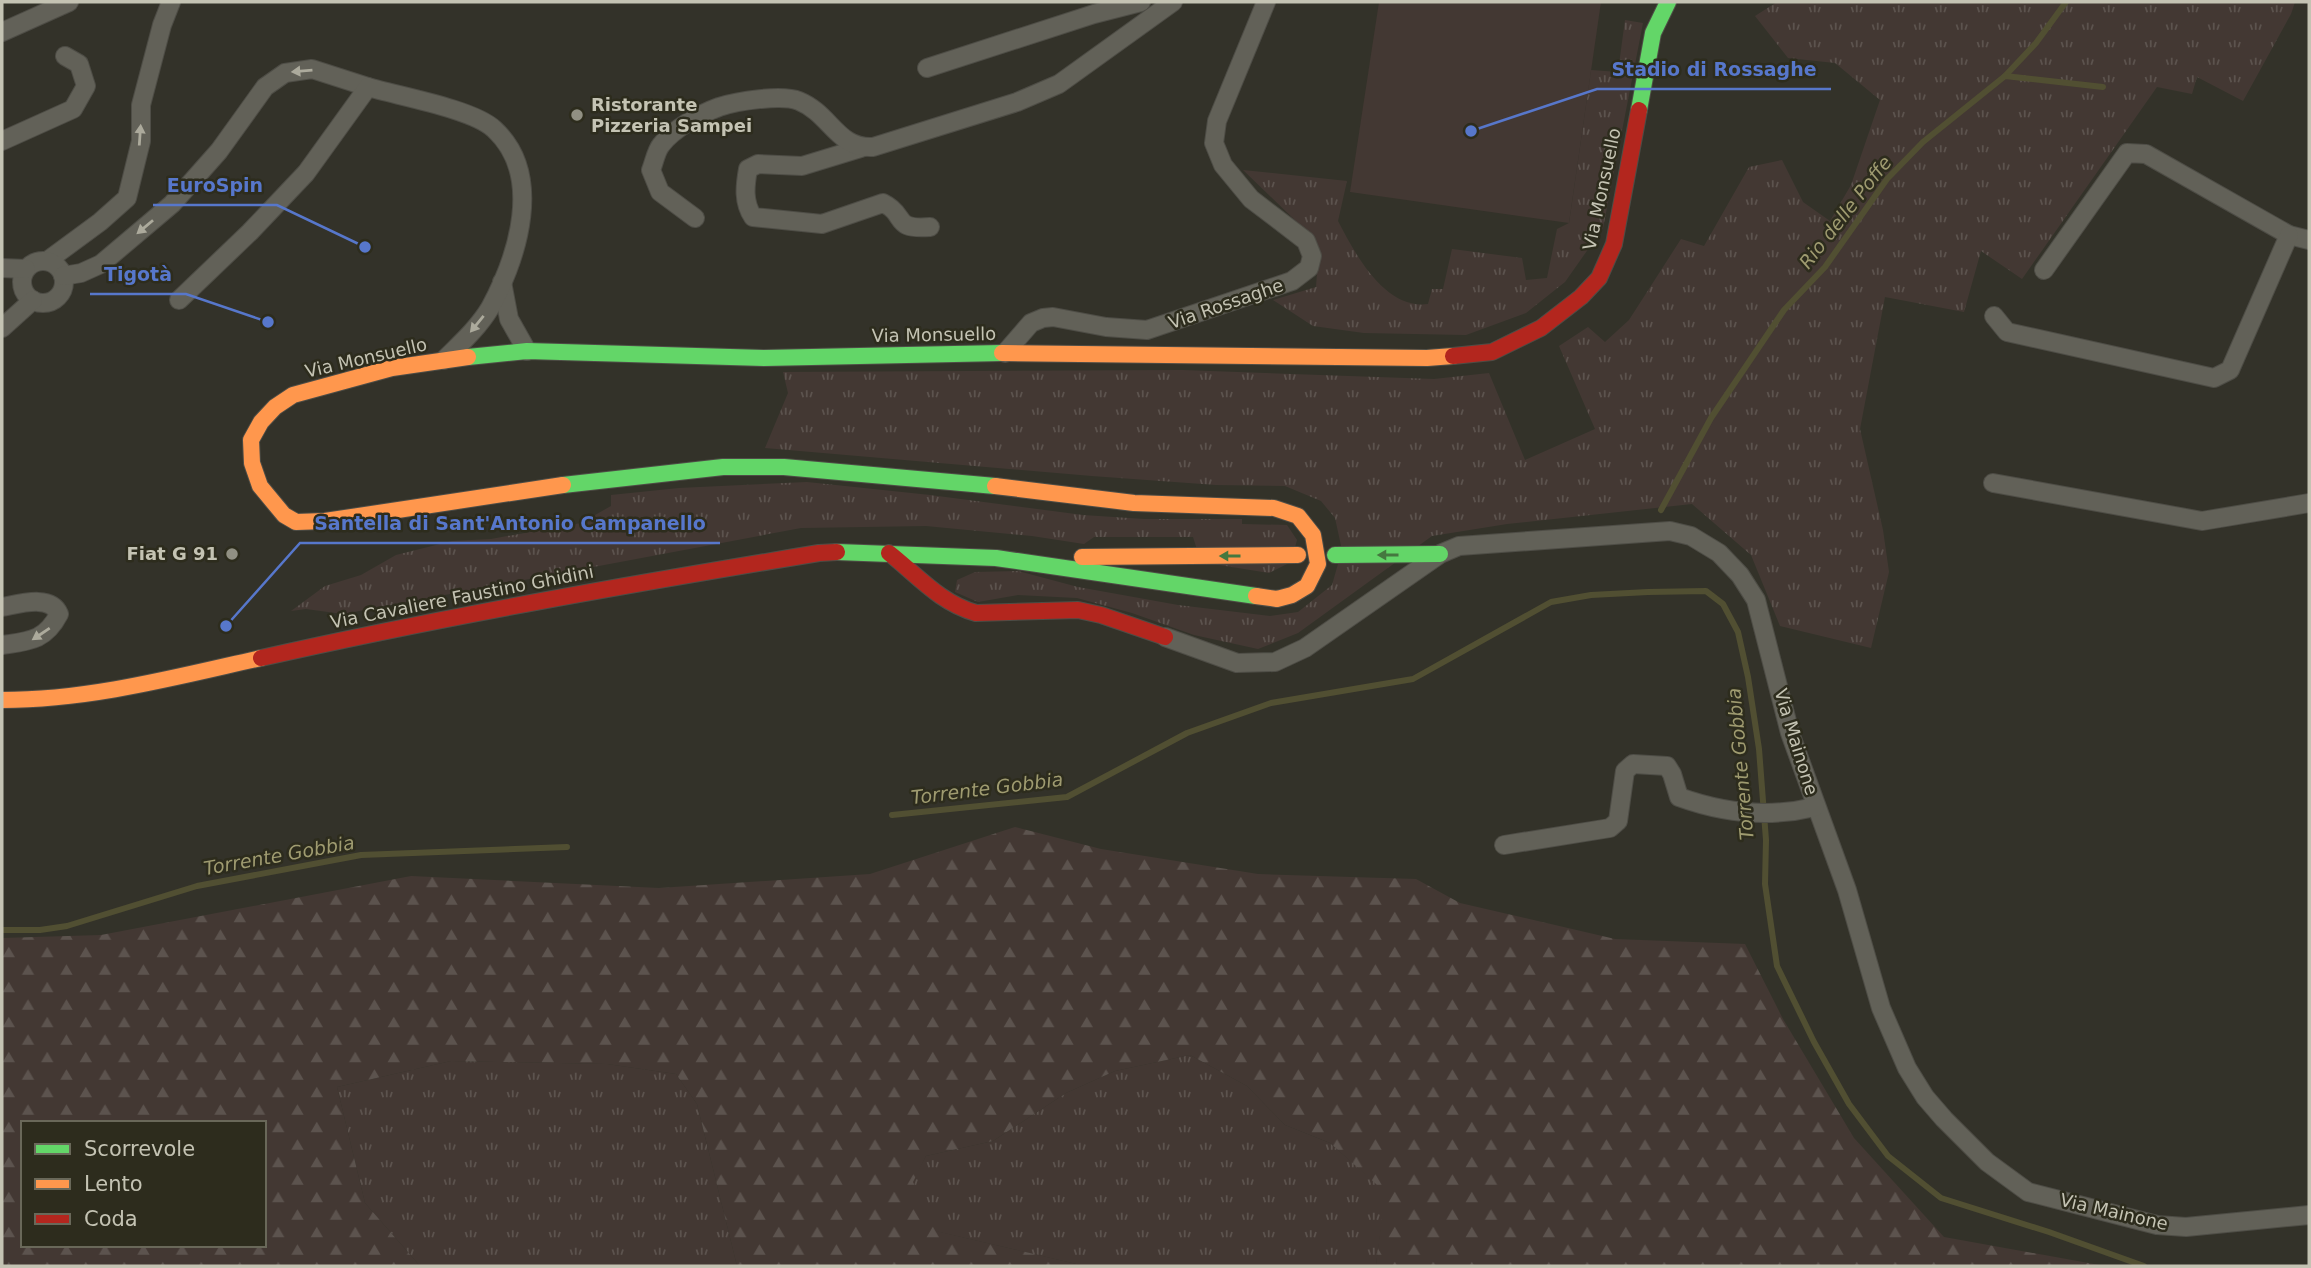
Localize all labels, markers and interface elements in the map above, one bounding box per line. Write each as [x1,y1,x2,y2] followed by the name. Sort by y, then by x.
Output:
[1597,49,1831,89] callout: Stadio di Rossaghe
[1611,58,1817,80] text: Stadio di Rossaghe
[291,66,313,77] one-way arrow
[591,94,752,136] place label: Ristorante Pizzeria Sampei
[569,107,585,123] marker: Ristorante Pizzeria Sampei
[135,124,146,146] one-way arrow
[1578,126,1625,252] street label: Via Monsuello
[1794,151,1896,273] water label: Rio delle Poffe
[153,165,277,205] callout: EuroSpin
[167,174,263,196] text: EuroSpin
[136,219,153,234] one-way arrow
[90,254,186,294] callout: Tigotà
[104,263,172,285] text: Tigotà
[1166,274,1286,333] street label: Via Rossaghe
[470,316,485,333] one-way arrow
[872,323,996,346] street label: Via Monsuello
[303,333,429,382] street label: Via Monsuello
[300,503,720,543] callout: Santella di Sant'Antonio Campanello
[314,512,706,534] text: Santella di Sant'Antonio Campanello
[126,543,218,564] place label: Fiat G 91
[224,546,240,562] marker: Fiat G 91
[1376,549,1398,560] one-way arrow
[1218,550,1240,562] one-way arrow
[328,561,595,632] street label: Via Cavaliere Faustino Ghidini
[31,627,51,640] one-way arrow
[1770,686,1823,798] street label: Via Mainone
[1722,687,1758,841] water label: Torrente Gobbia
[910,768,1064,808] water label: Torrente Gobbia
[202,831,356,879] water label: Torrente Gobbia
[21,1121,266,1247] legend
[84,1137,195,1161] text: Scorrevole
[84,1172,143,1196] text: Lento
[2058,1189,2170,1234] street label: Via Mainone
[84,1207,138,1231] text: Coda

